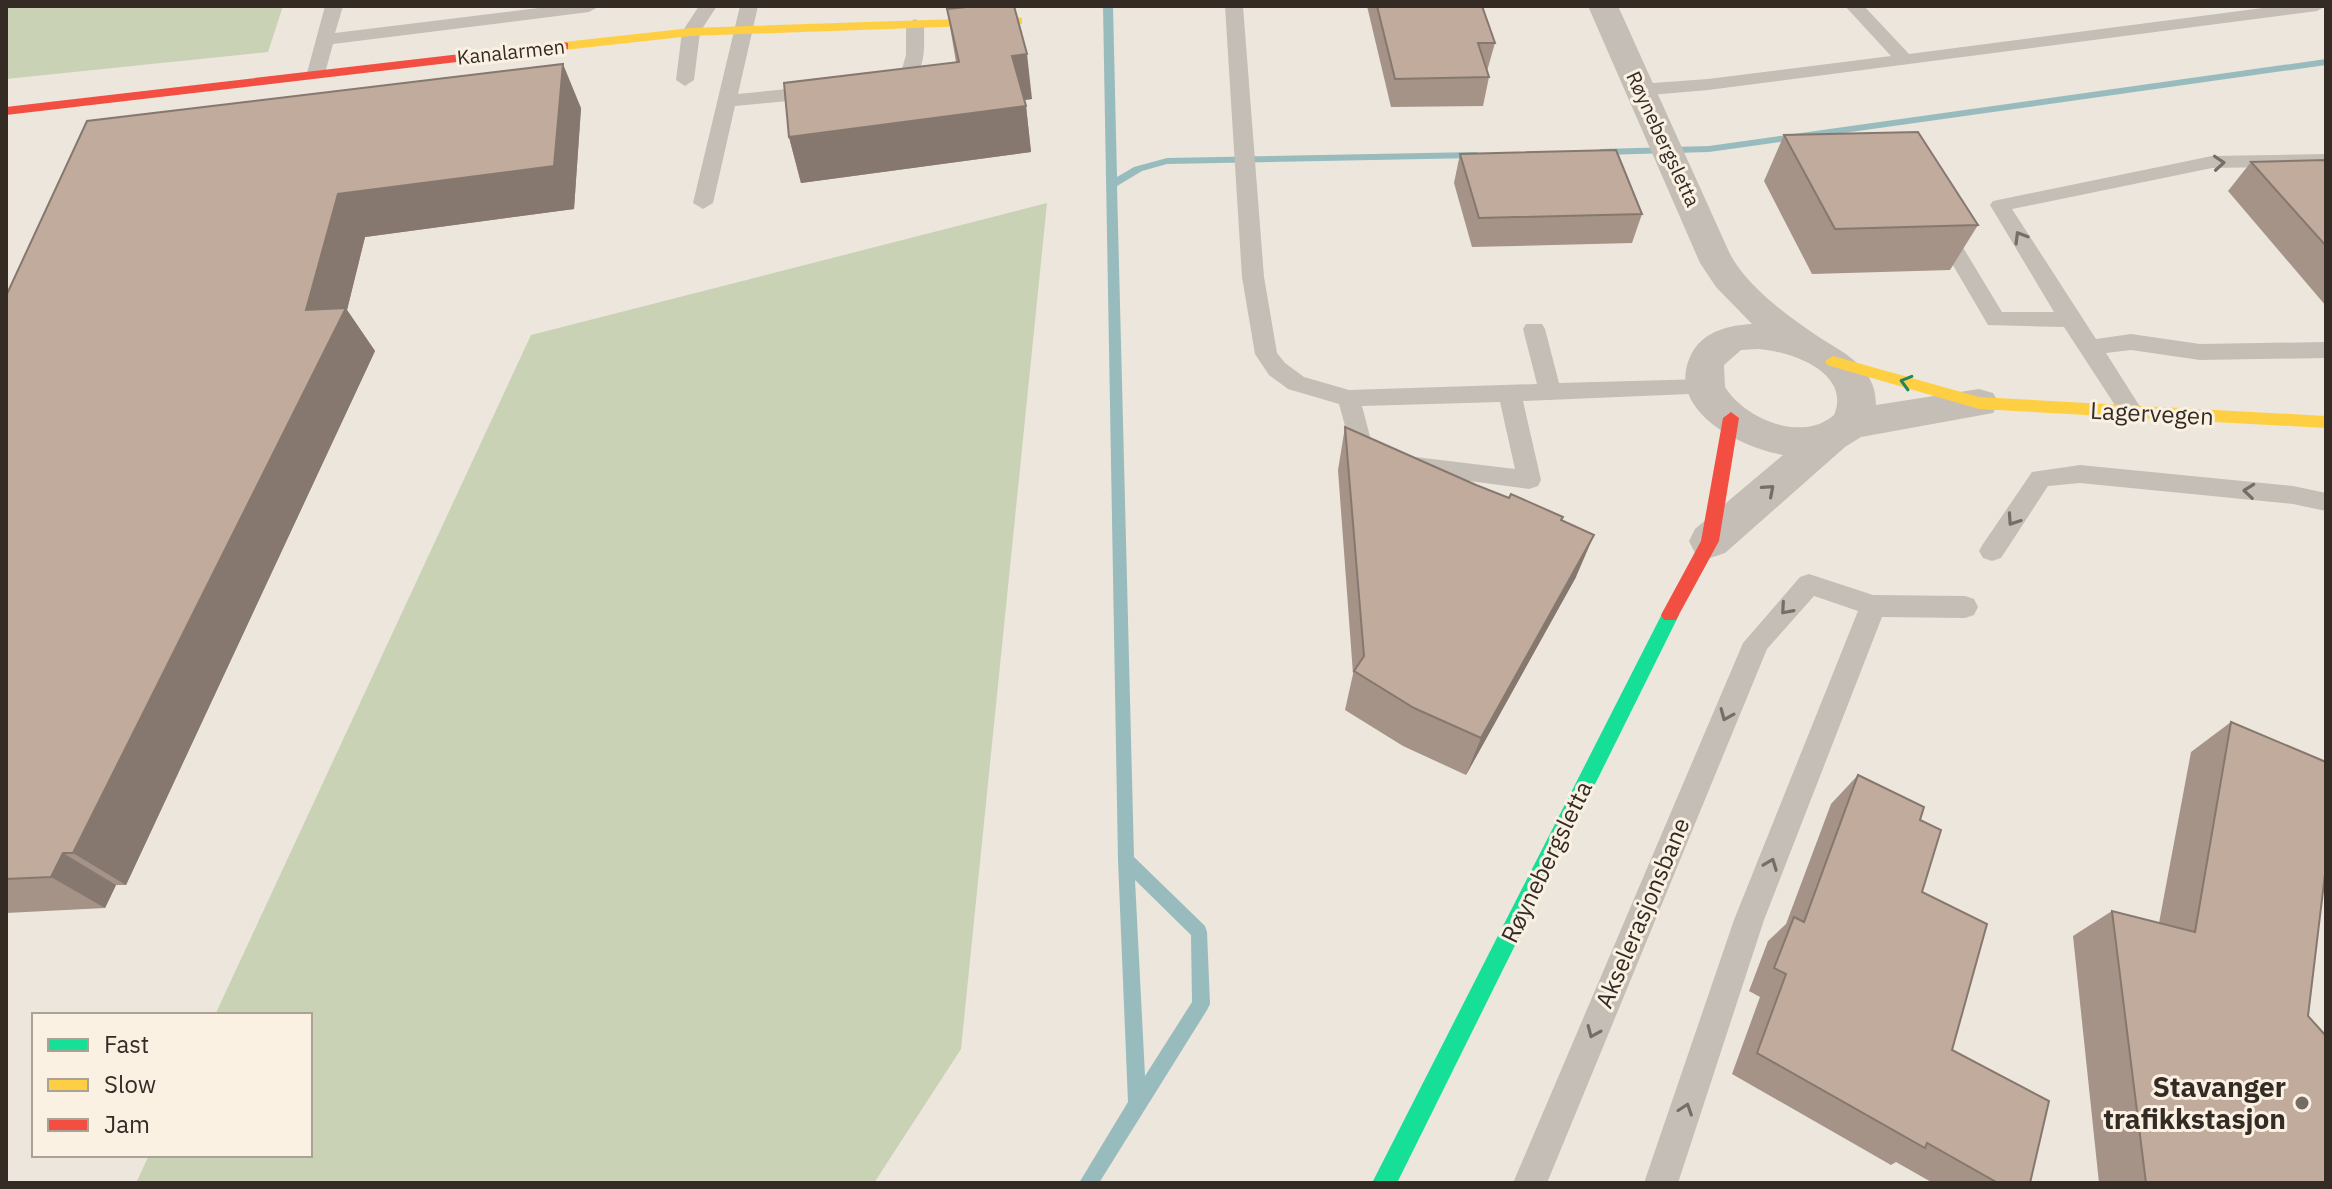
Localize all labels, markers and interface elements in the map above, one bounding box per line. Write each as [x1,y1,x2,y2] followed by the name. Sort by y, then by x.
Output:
[456,32,566,71] street label: Kanalarmen
[1620,67,1707,211] street label: Røynebergsletta
[2213,154,2226,171] one-way arrow
[2014,231,2029,246] one-way arrow
[1899,375,1913,391] one-way arrow
[2089,394,2215,432] street label: Lagervegen
[2242,483,2255,500] one-way arrow
[1760,485,1775,500] one-way arrow
[2007,512,2022,526] one-way arrow
[1782,599,1796,614] one-way arrow
[1720,707,1736,721] one-way arrow
[1493,775,1599,948] street label: Røynebergsletta
[1588,813,1697,1013] street label: Akselerasjonsbane
[1762,858,1778,872] one-way arrow
[32,1013,312,1157] legend
[1586,1024,1603,1038] one-way arrow
[104,1028,149,1060] text: Fast
[104,1068,156,1100] text: Slow
[2103,1068,2286,1137] place label: Stavanger trafikkstasjon
[2293,1094,2311,1112] marker: Stavanger trafikkstasjon
[1676,1103,1692,1117] one-way arrow
[104,1108,150,1140] text: Jam

